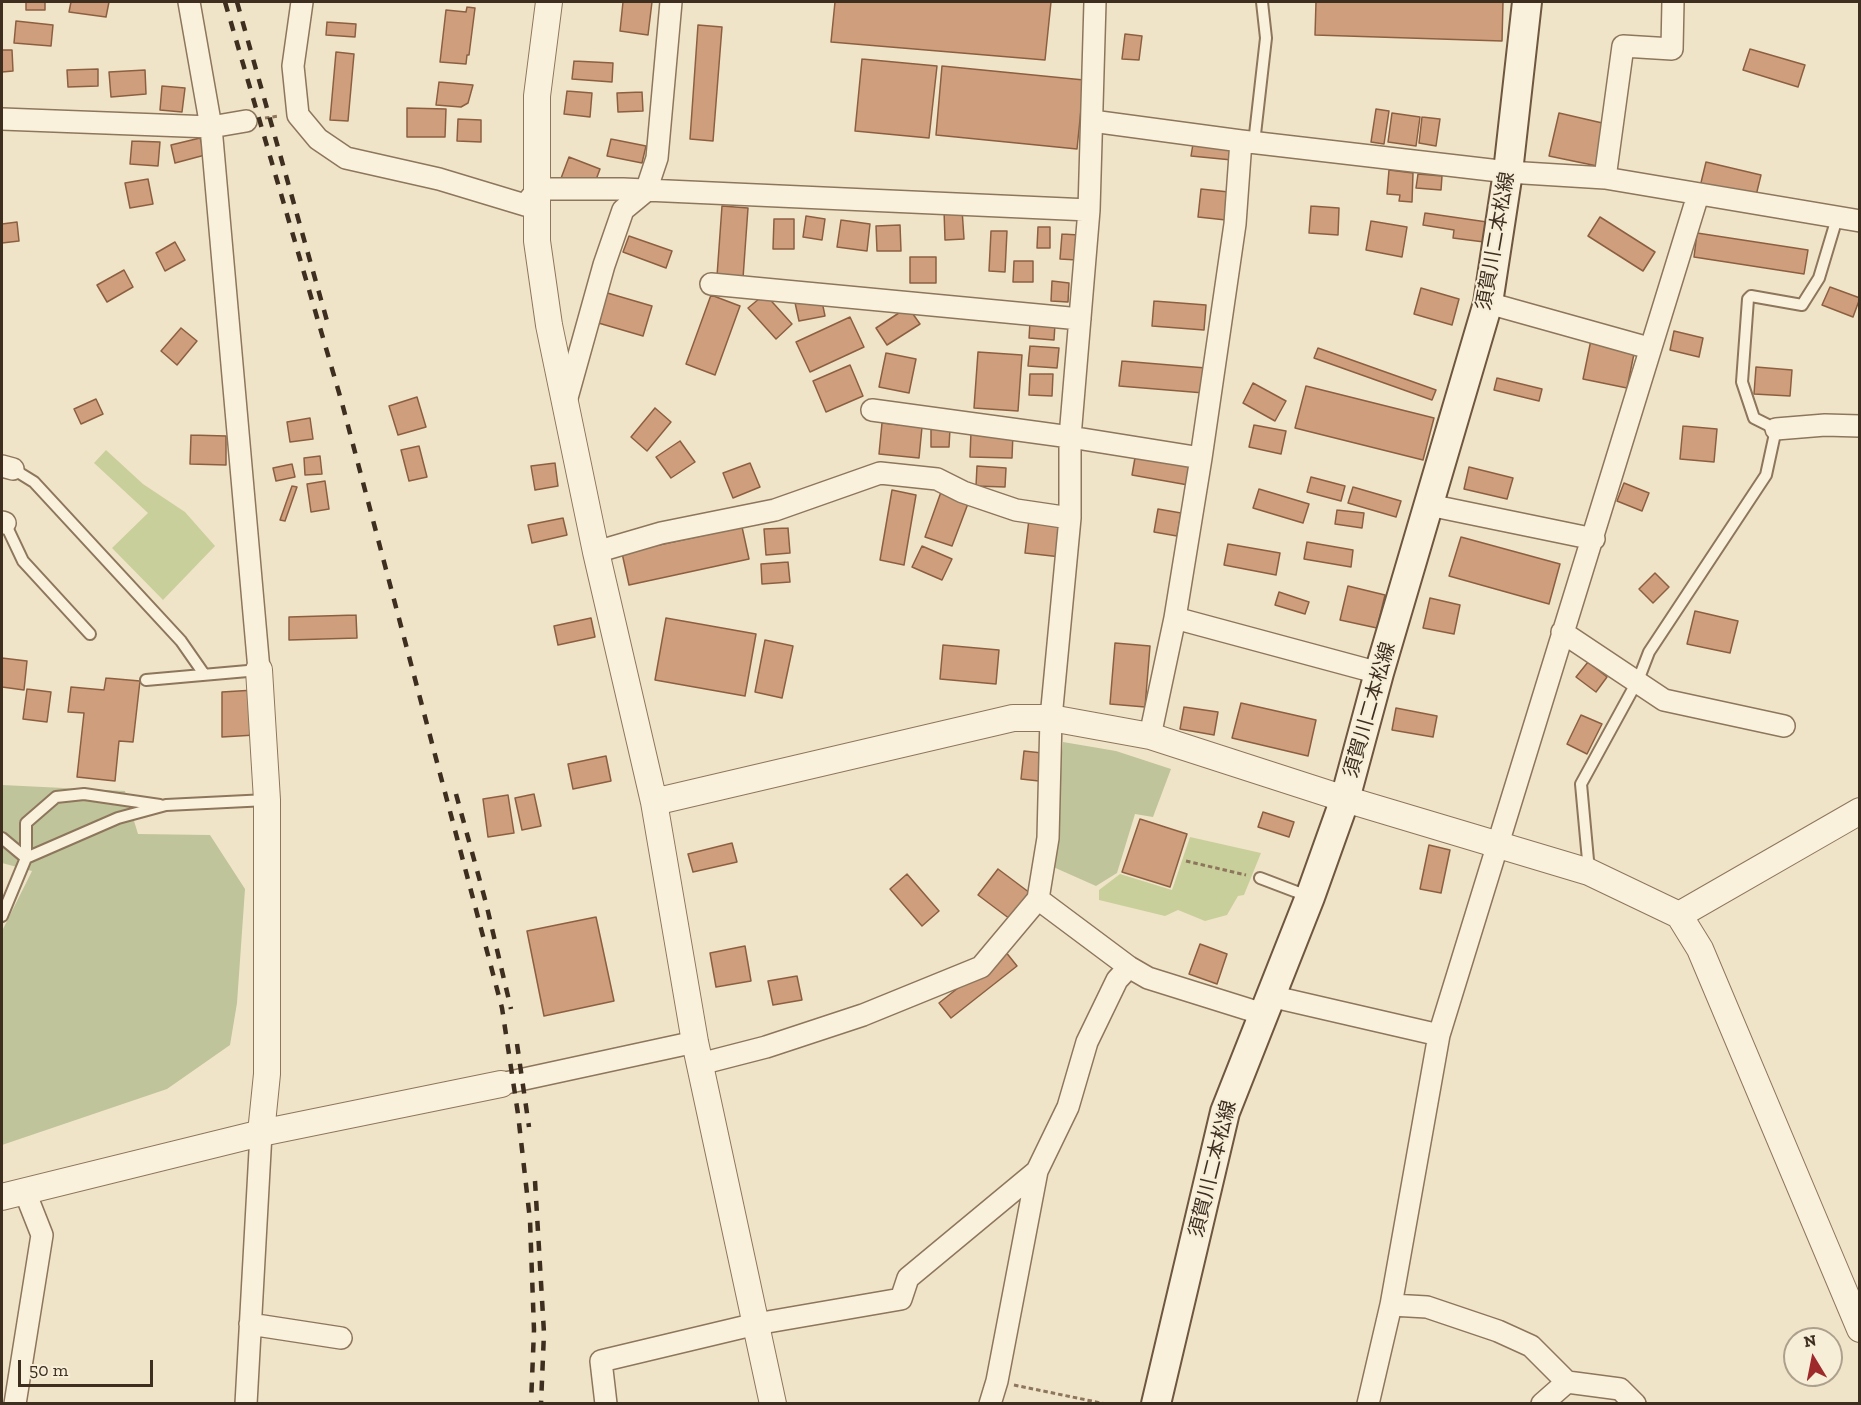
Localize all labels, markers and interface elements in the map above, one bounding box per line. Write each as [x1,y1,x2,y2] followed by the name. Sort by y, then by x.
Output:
[1472,170,1520,312] street label: 須賀川二本松線
[1339,639,1401,781] street label: 須賀川二本松線
[1184,1098,1242,1240] street label: 須賀川二本松線
[1783,1327,1843,1387] north arrow
[1802,1330,1818,1351] text: N
[21,1348,156,1386] scale bar
[29,1359,68,1381] text: 50 m

